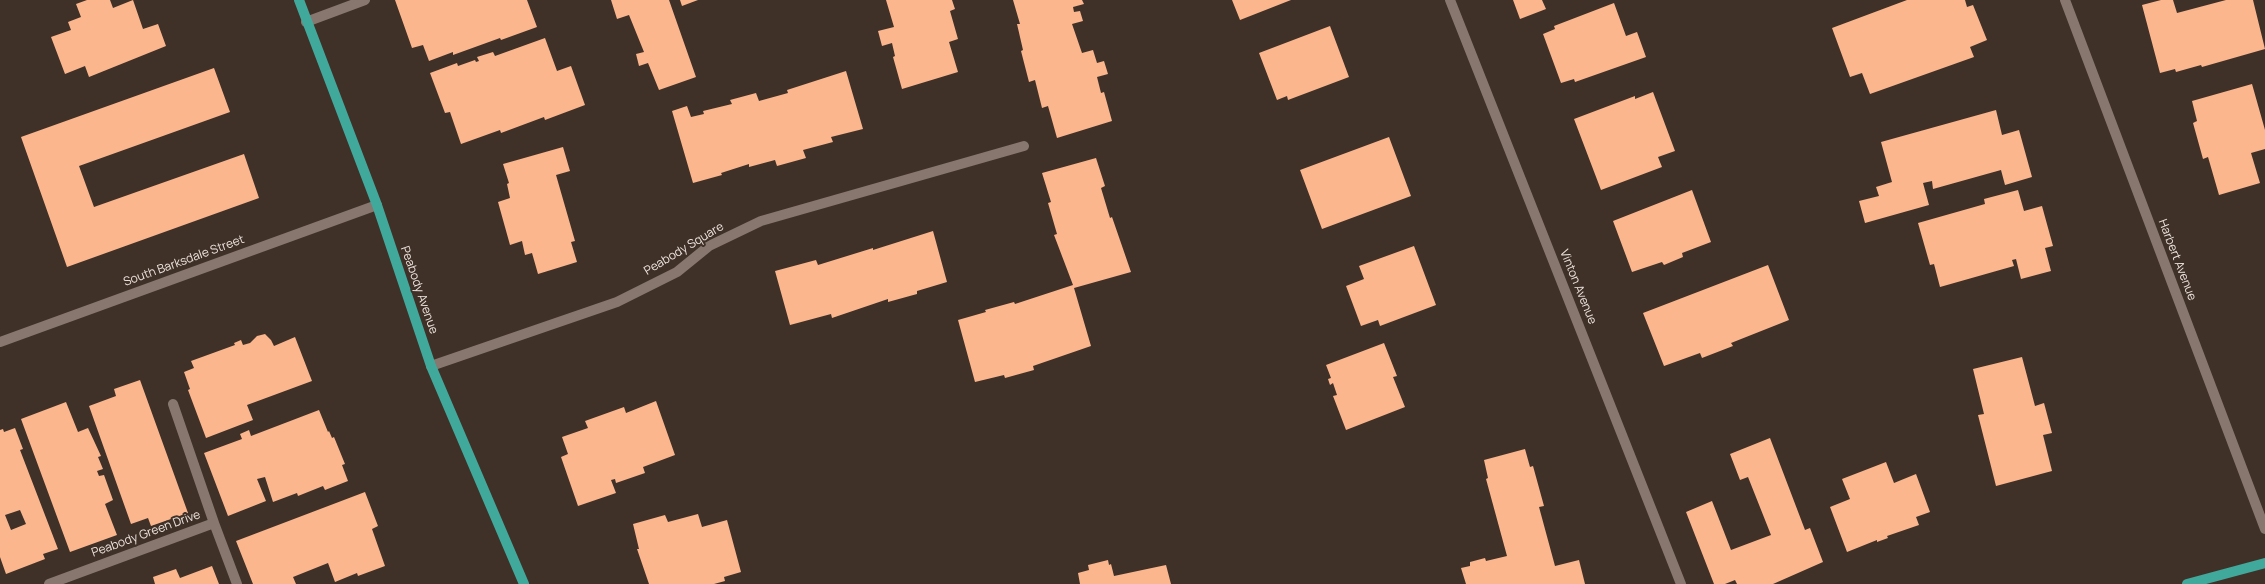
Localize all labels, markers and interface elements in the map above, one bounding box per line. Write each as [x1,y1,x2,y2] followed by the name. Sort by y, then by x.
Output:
[2155,217,2199,303] street label: Harbert Avenue
[642,220,726,278] street label: Peabody Square
[122,232,246,290] street label: South Barksdale Street
[397,244,441,336] street label: Peabody Avenue
[1556,248,1600,326] street label: Vinton Avenue
[90,508,202,560] street label: Peabody Green Drive

